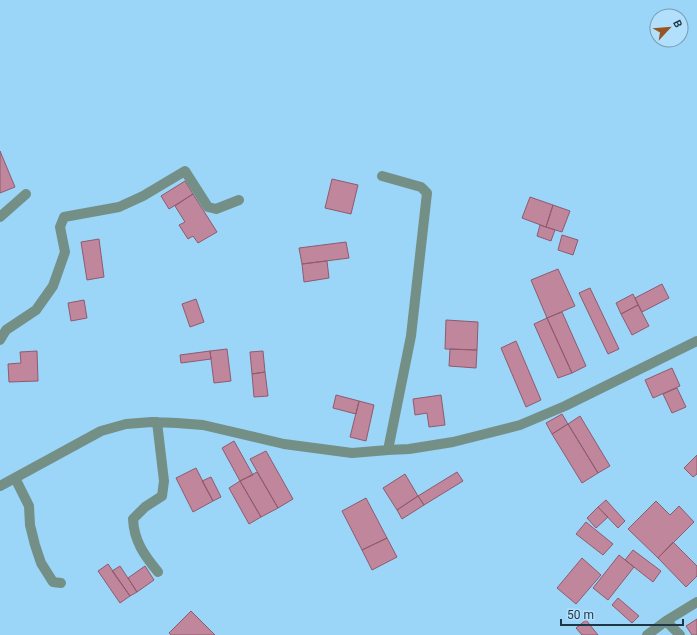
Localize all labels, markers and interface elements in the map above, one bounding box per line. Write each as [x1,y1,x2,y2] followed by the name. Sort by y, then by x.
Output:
[649,8,689,48] north arrow
[670,18,685,30] text: B
[561,601,683,627] scale bar
[567,608,594,622] text: 50 m

